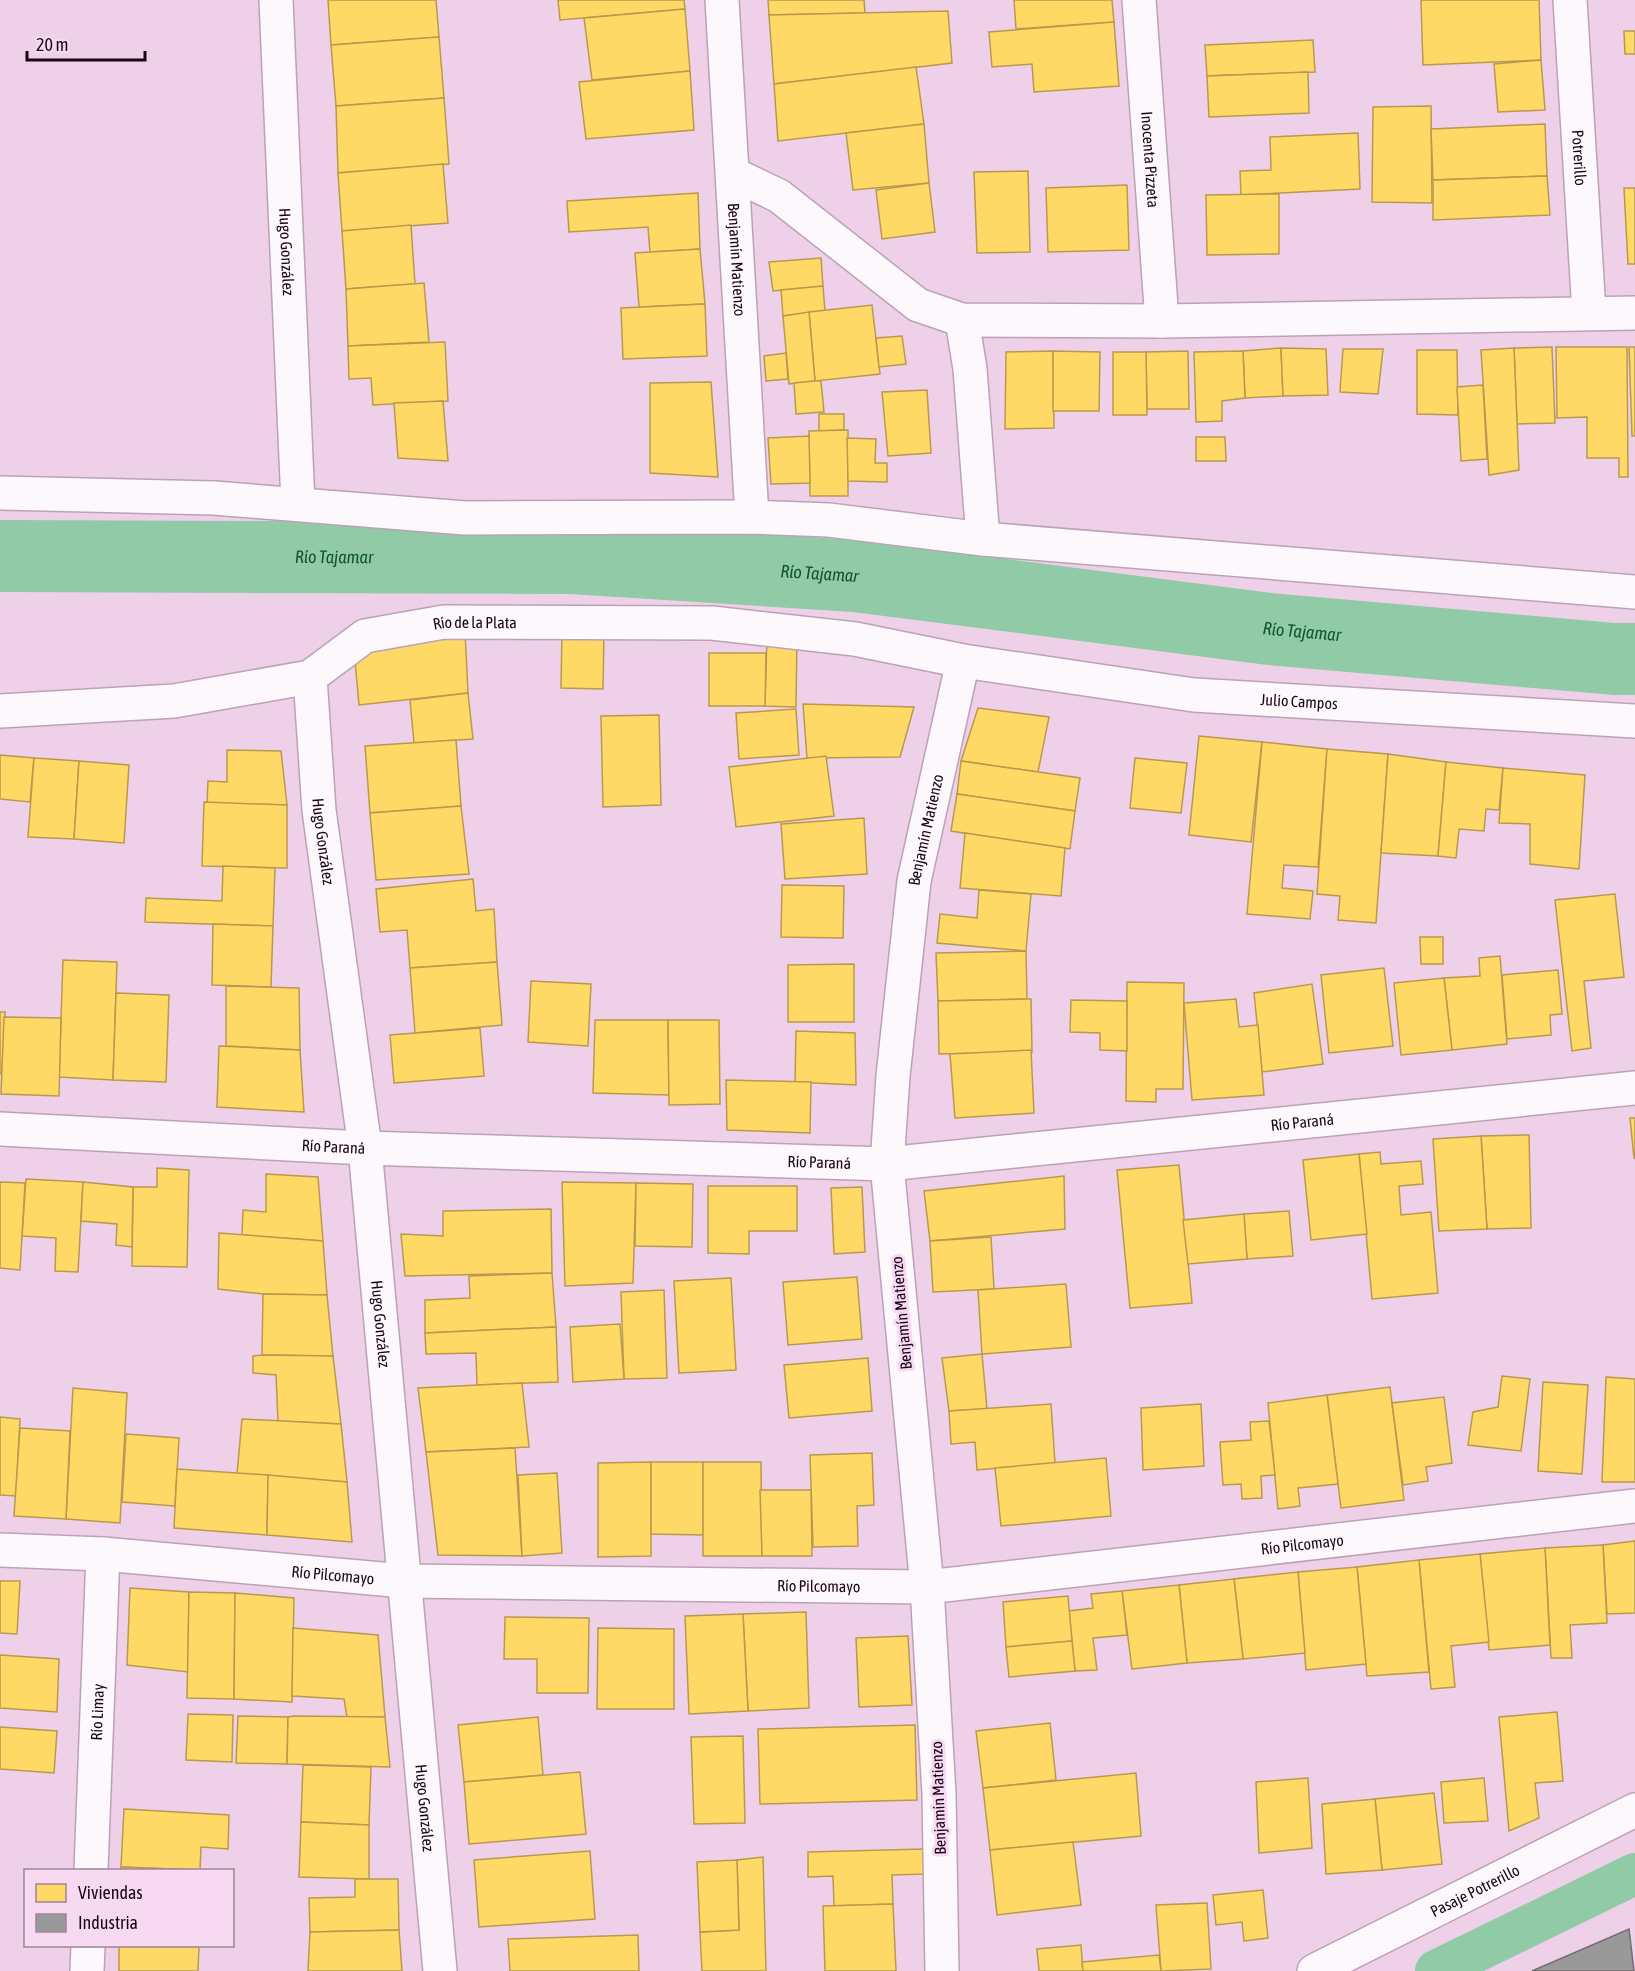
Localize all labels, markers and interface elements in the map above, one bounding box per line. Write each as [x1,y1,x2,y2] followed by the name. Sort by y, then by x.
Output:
[27,24,146,62] scale bar
[36,34,68,55] text: 20 m
[1138,111,1163,208] street label: Inocenta Pizzeta
[1569,129,1590,186] street label: Potrerillo
[725,202,749,317] street label: Benjamín Matienzo
[276,208,298,296] street label: Hugo González
[295,546,374,567] water label: Río Tajamar
[780,560,861,586] water label: Río Tajamar
[431,613,517,633] street label: Río de la Plata
[1262,617,1343,645] water label: Río Tajamar
[1260,690,1339,713] street label: Julio Campos
[905,772,947,886] street label: Benjamín Matienzo
[309,797,338,886] street label: Hugo González
[1270,1110,1335,1134] street label: Río Paraná
[301,1136,366,1157] street label: Río Paraná
[787,1152,851,1172] street label: Río Paraná
[887,1256,916,1370] street label: Benjamín Matienzo
[368,1279,394,1368] street label: Hugo González
[1260,1530,1345,1558] street label: Río Pilcomayo
[291,1562,375,1588] street label: Río Pilcomayo
[777,1576,860,1596] street label: Río Pilcomayo
[87,1683,108,1741] street label: Río Limay
[927,1741,950,1855] street label: Benjamín Matienzo
[412,1763,438,1852] street label: Hugo González
[1427,1860,1522,1920] street label: Pasaje Potrerillo
[24,1869,234,1947] legend
[78,1882,143,1903] text: Viviendas
[78,1912,138,1933] text: Industria

